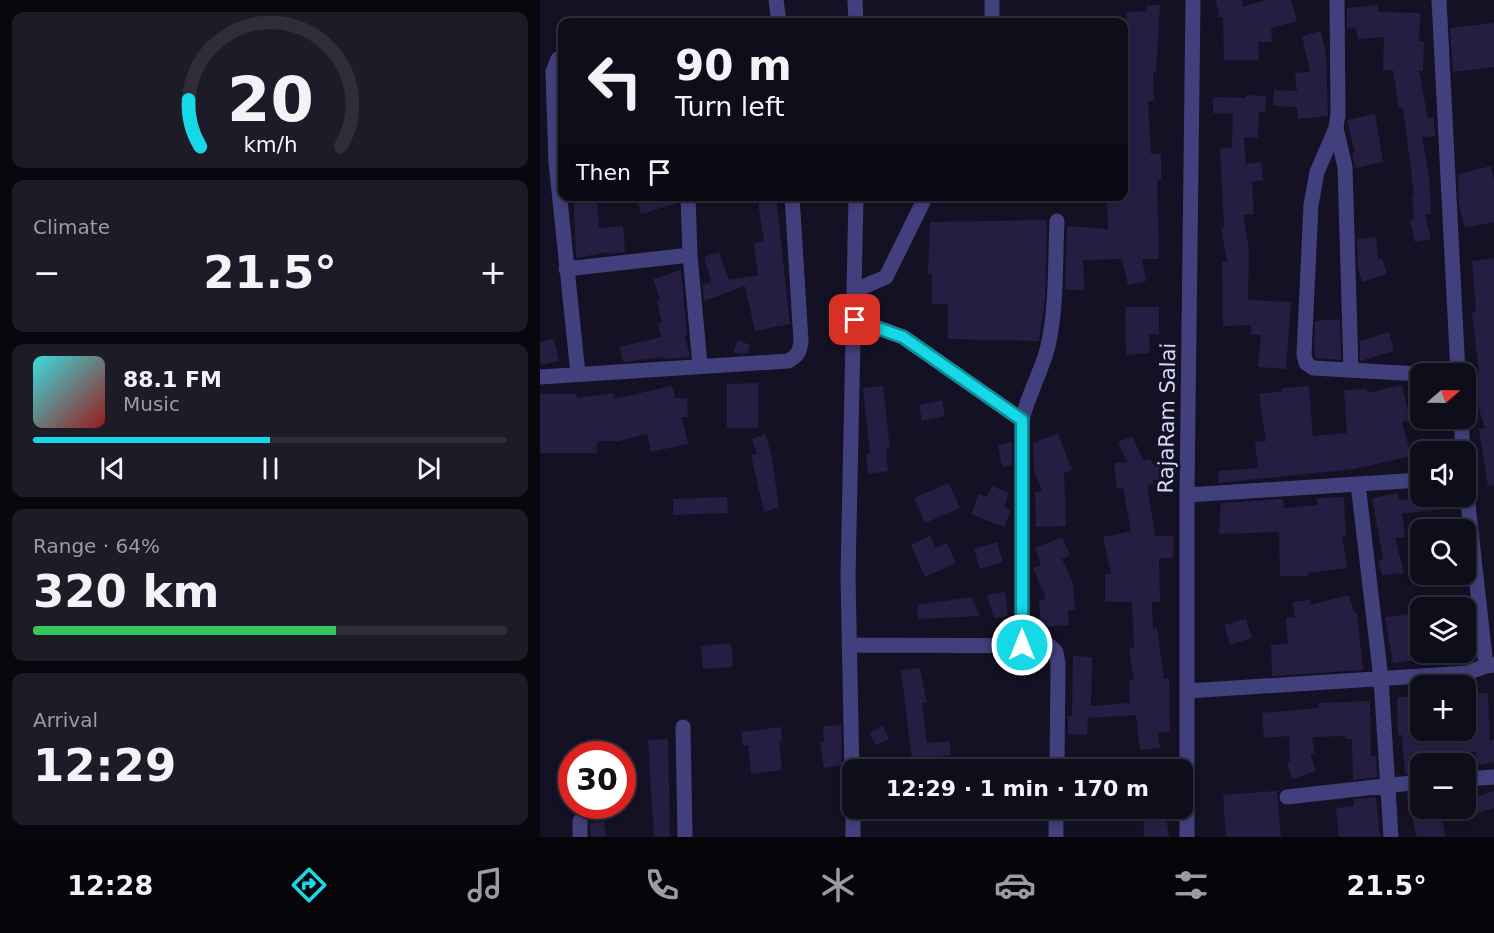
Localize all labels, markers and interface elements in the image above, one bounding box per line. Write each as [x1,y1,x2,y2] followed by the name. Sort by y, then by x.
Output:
[675,41,792,90] text: 90 m
[576,42,654,120] icon: left
[227,63,313,136] text: 20
[675,91,785,122] text: Turn left
[243,132,297,157] text: km/h
[643,156,676,189] icon: arrive
[576,160,631,185] text: Then
[33,215,110,239] text: Climate
[203,246,337,299] text: 21.5°
[33,253,61,292] text: −
[479,253,507,292] text: +
[829,294,880,345] pin
[838,303,871,336] icon: arrive
[1154,343,1180,493] street label: RajaRam Salai
[1410,363,1476,429] north arrow
[1410,363,1476,819] map controls
[123,367,222,392] text: 88.1 FM
[123,392,180,416] text: Music
[1410,441,1476,507] button: sound
[96,452,129,485] icon: previous
[254,452,287,485] icon: pause
[412,452,445,485] icon: next
[1410,519,1476,585] button: search
[33,534,160,558] text: Range · 64%
[33,565,219,618] text: 320 km
[1410,597,1476,663] button: layers
[990,613,1054,677] position arrow
[1410,675,1476,741] button: +
[33,708,98,732] text: Arrival
[33,739,176,792] text: 12:29
[558,741,636,819] speed limit sign: 30
[1410,753,1476,819] button: −
[886,776,1149,801] text: 12:29 · 1 min · 170 m
[288,864,330,906] icon: directions
[464,864,506,906] icon: music
[641,864,683,906] icon: phone
[817,864,859,906] icon: climate
[994,864,1036,906] icon: car
[1170,864,1212,906] icon: filters
[67,870,153,901] text: 12:28
[1347,870,1427,901] text: 21.5°

